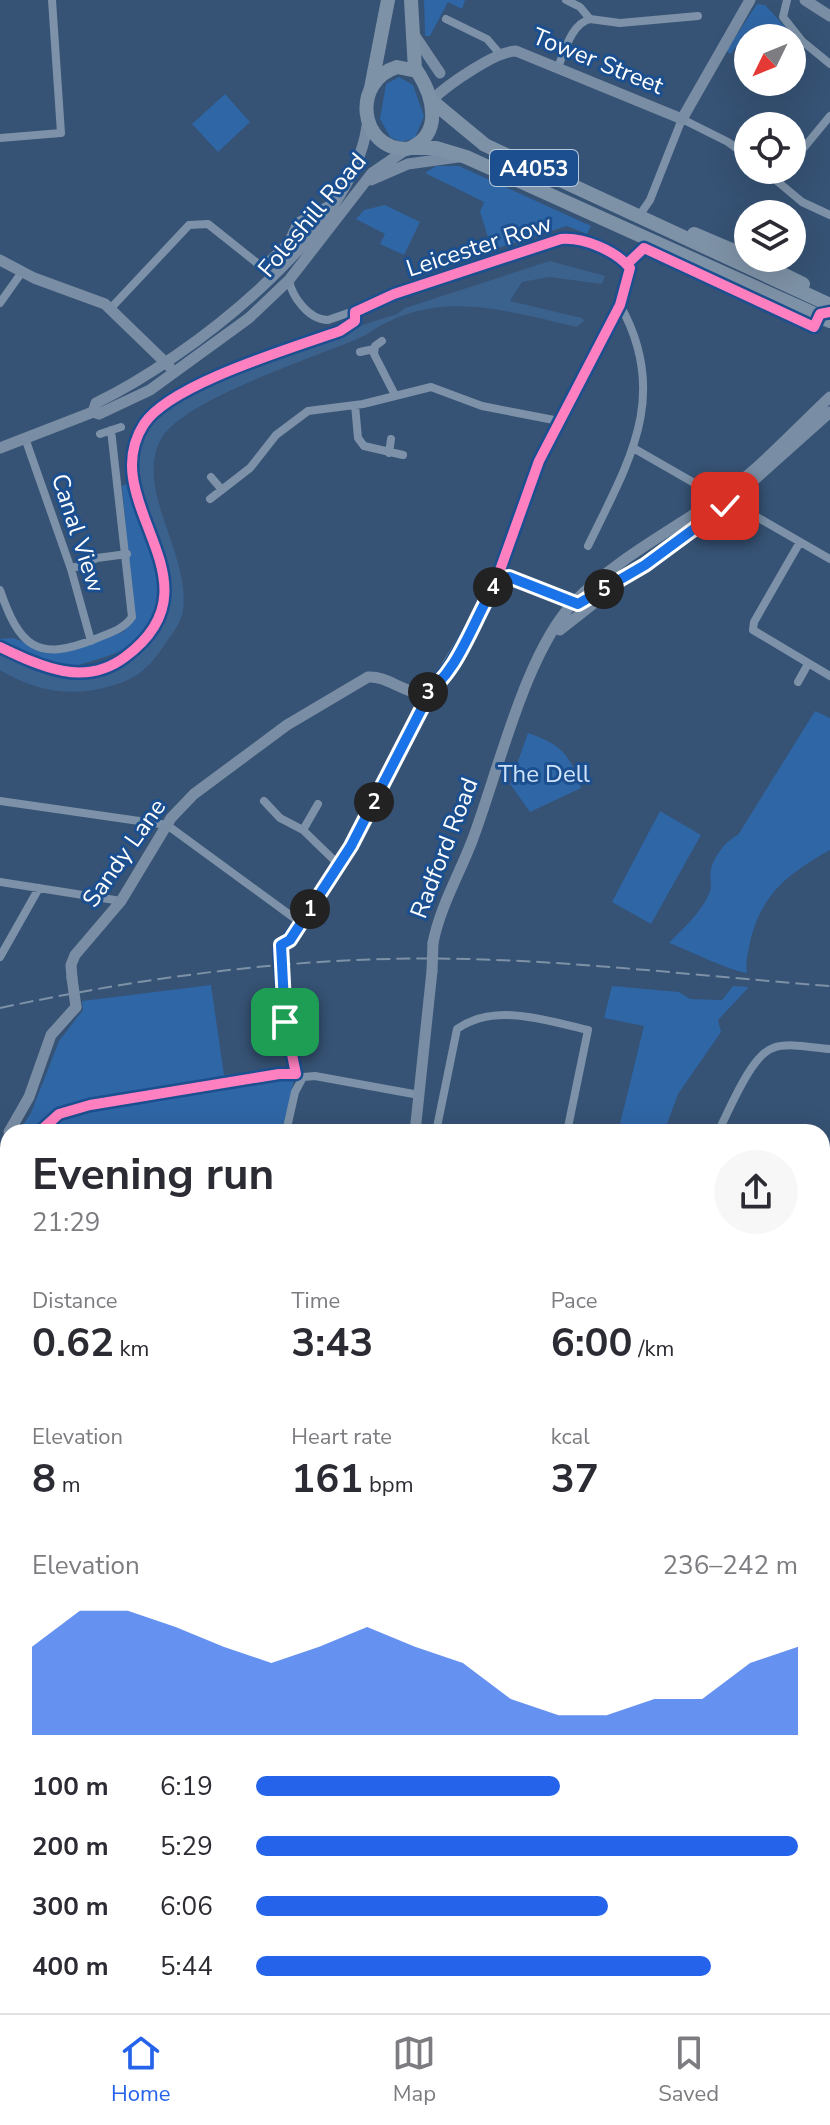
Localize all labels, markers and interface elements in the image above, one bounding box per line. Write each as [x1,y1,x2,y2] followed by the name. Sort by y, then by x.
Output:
[528,20,669,102] street label: Tower Street
[734,24,806,96] north arrow
[734,24,806,272] map controls
[734,112,806,184] button: locate
[251,146,373,284] street label: Foleshill Road
[490,150,578,186] road number: A4053
[734,200,806,272] button: layers
[402,207,556,285] street label: Leicester Row
[44,470,112,596] street label: Canal View
[691,472,759,540] pin
[703,484,747,528] icon: check
[473,567,513,607] pin: 4
[584,569,624,609] pin: 5
[486,572,500,602] text: 4
[597,574,611,604] text: 5
[408,672,448,712] pin: 3
[421,677,435,707] text: 3
[498,758,590,790] park label: The Dell
[403,773,485,923] street label: Radford Road
[354,782,394,822] pin: 2
[367,787,381,817] text: 2
[75,792,173,914] street label: Sandy Lane
[290,889,330,929] pin: 1
[303,894,317,924] text: 1
[251,988,319,1056] pin
[263,1000,307,1044] icon: arrive
[32,1145,274,1205] text: Evening run
[714,1150,798,1234] button: share
[32,1205,100,1240] text: 21:29
[32,1286,117,1316] text: Distance
[291,1286,340,1316] text: Time
[551,1286,597,1316] text: Pace
[32,1316,114,1370] text: 0.62
[291,1316,373,1370] text: 3:43
[551,1316,633,1370] text: 6:00
[114,1334,149,1364] text: km
[633,1334,674,1364] text: /km
[32,1422,123,1452] text: Elevation
[291,1422,392,1452] text: Heart rate
[551,1422,590,1452] text: kcal
[32,1452,56,1506] text: 8
[291,1452,363,1506] text: 161
[551,1452,599,1506] text: 37
[56,1470,81,1500] text: m
[363,1470,413,1500] text: bpm
[32,1548,140,1583] text: Elevation
[662,1548,798,1583] text: 236–242 m
[32,1769,109,1804] text: 100 m
[160,1769,213,1804] text: 6:19
[32,1829,109,1864] text: 200 m
[160,1829,213,1864] text: 5:29
[32,1889,109,1924] text: 300 m
[160,1889,213,1924] text: 6:06
[32,1949,109,1984] text: 400 m
[160,1949,213,1984] text: 5:44
[111,2031,170,2109] tab: Home
[392,2031,436,2109] tab: Map
[658,2031,719,2109] tab: Saved

